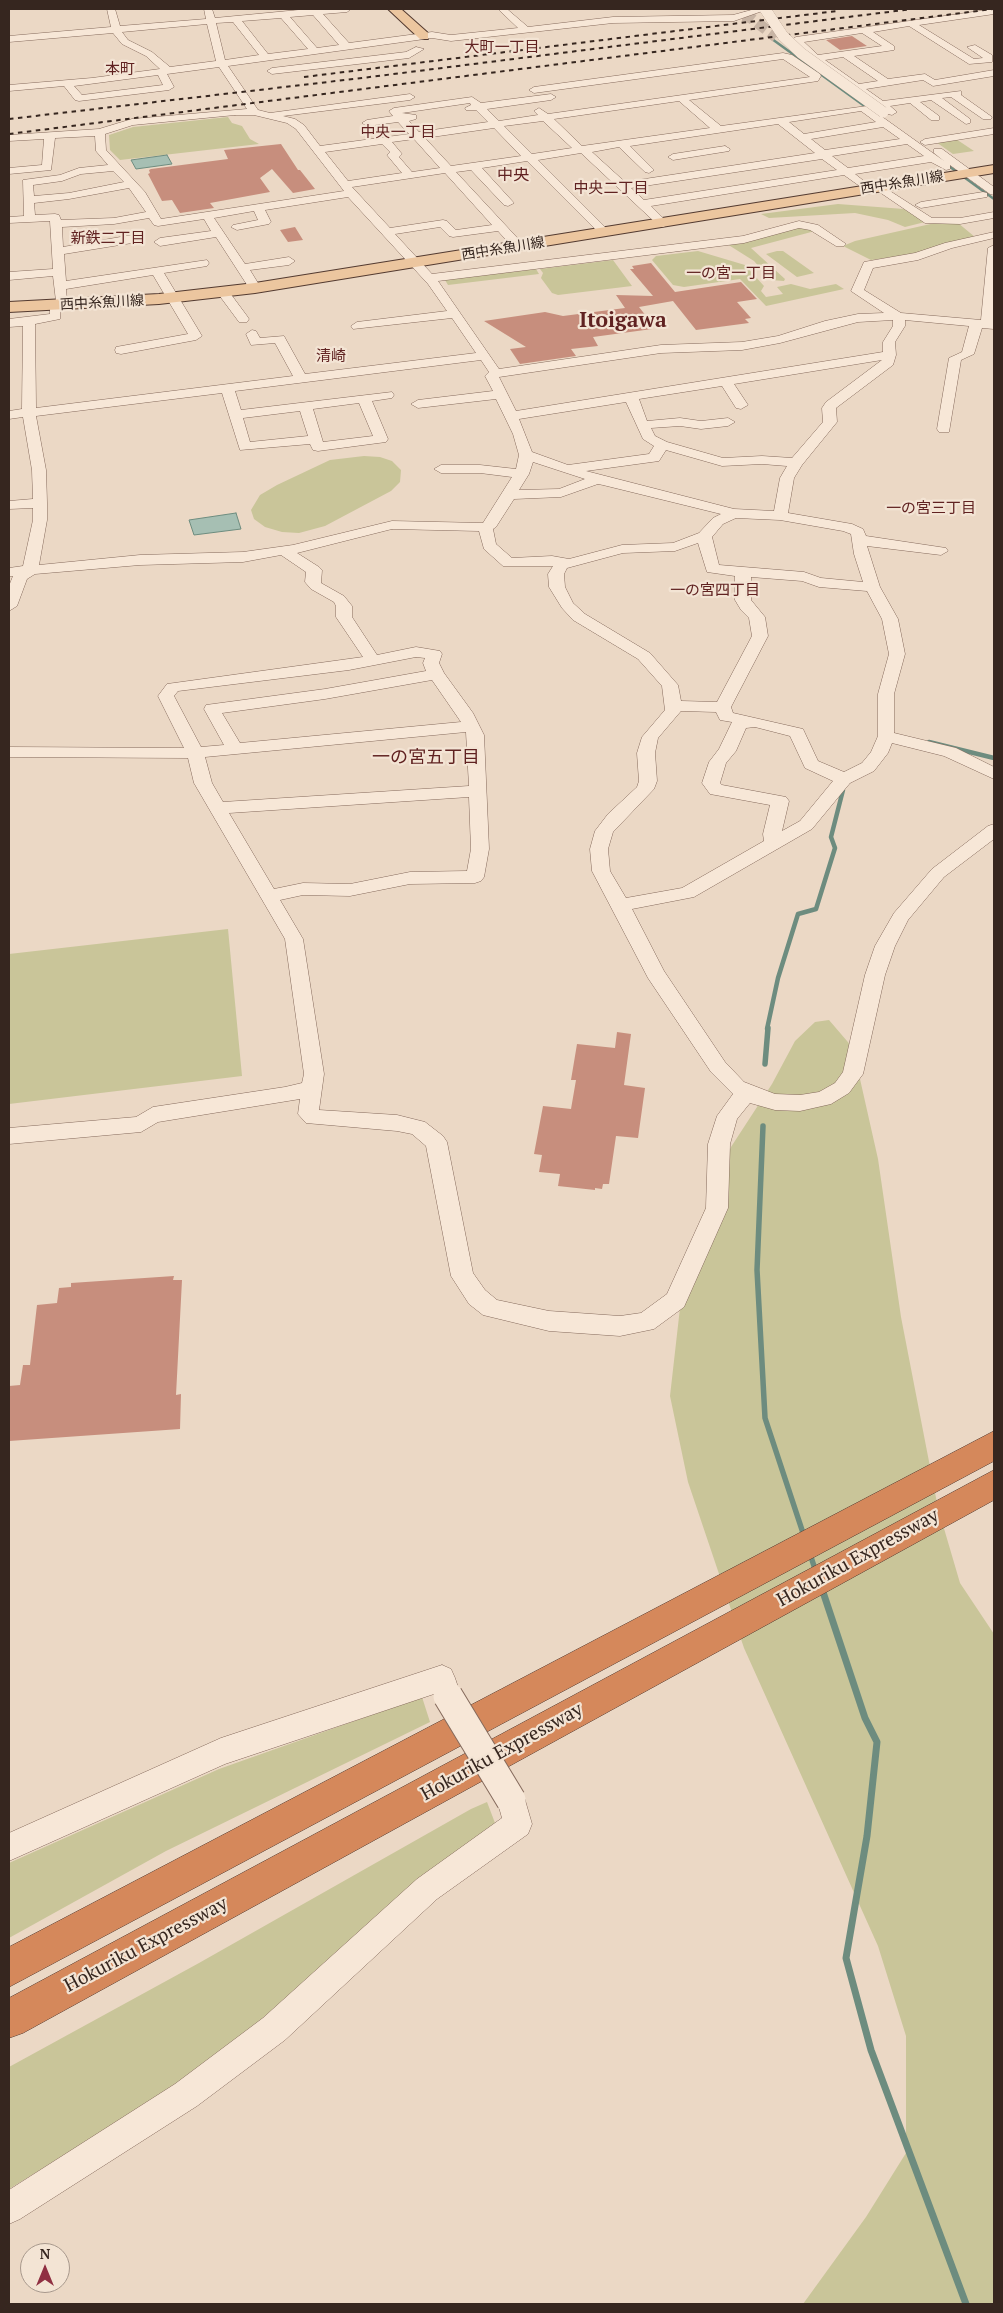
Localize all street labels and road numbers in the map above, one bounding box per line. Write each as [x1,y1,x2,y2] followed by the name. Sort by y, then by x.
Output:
[859,168,945,198] street label: 西中糸魚川線
[460,234,546,264] street label: 西中糸魚川線
[60,292,144,314] street label: 西中糸魚川線
[773,1504,943,1612] street label: Hokuriku Expressway
[417,1698,587,1806] street label: Hokuriku Expressway
[61,1892,231,1998] street label: Hokuriku Expressway

